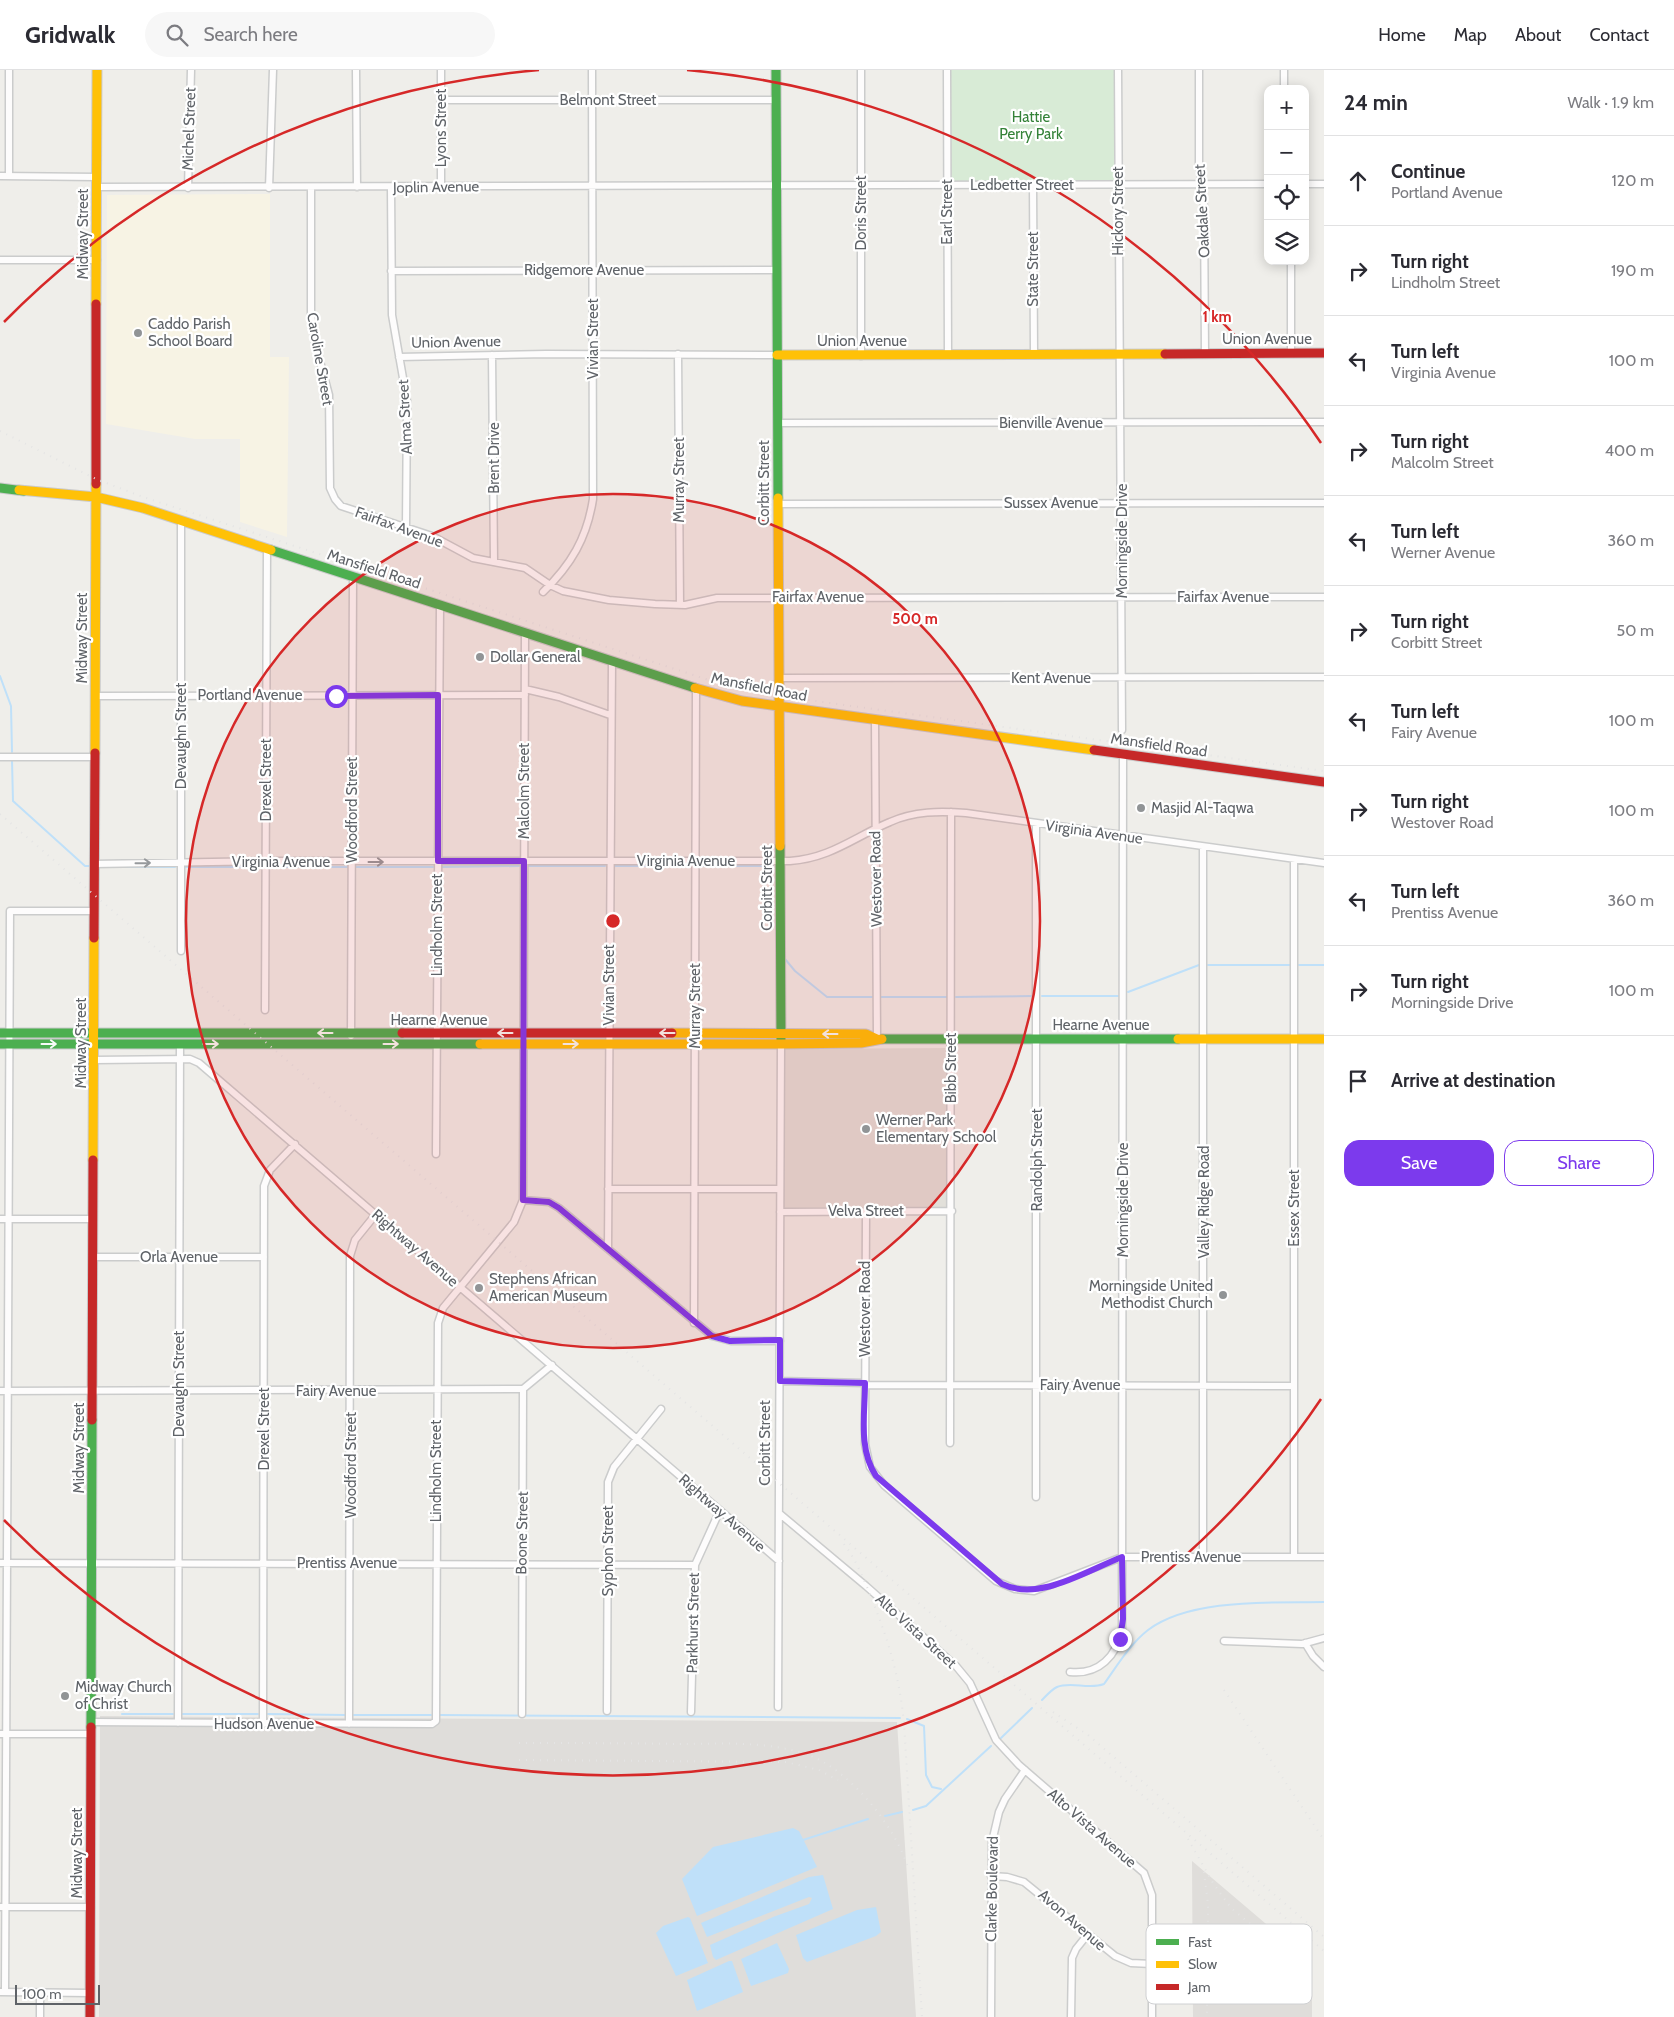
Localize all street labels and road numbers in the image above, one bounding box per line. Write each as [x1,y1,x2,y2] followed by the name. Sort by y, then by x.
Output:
[179,87,199,171] street label: Michel Street
[432,89,450,167] street label: Lyons Street
[560,91,656,109] street label: Belmont Street
[1191,164,1213,258] street label: Oakdale Street
[1109,166,1127,256] street label: Hickory Street
[852,175,870,251] street label: Doris Street
[970,176,1074,194] street label: Ledbetter Street
[392,177,480,197] street label: Joplin Avenue
[938,179,956,245] street label: Earl Street
[74,189,92,279] street label: Midway Street
[1024,231,1042,307] street label: State Street
[524,261,644,279] street label: Ridgemore Avenue
[584,298,602,380] street label: Vivian Street
[303,311,337,407] street label: Caroline Street
[1222,330,1312,348] street label: Union Avenue
[411,332,501,352] street label: Union Avenue
[817,332,907,350] street label: Union Avenue
[394,379,416,455] street label: Alma Street
[999,414,1103,432] street label: Bienville Avenue
[485,422,503,494] street label: Brent Drive
[670,437,688,523] street label: Murray Street
[755,440,773,526] street label: Corbitt Street
[1113,483,1131,598] street label: Morningside Drive
[1004,494,1099,512] street label: Sussex Avenue
[353,503,446,551] street label: Fairfax Avenue
[325,545,423,593] street label: Mansfield Road
[772,588,864,606] street label: Fairfax Avenue
[1177,588,1269,606] street label: Fairfax Avenue
[73,593,91,683] street label: Midway Street
[709,669,809,705] street label: Mansfield Road
[1011,669,1091,687] street label: Kent Avenue
[172,683,190,789] street label: Devaughn Street
[198,686,303,704] street label: Portland Avenue
[1110,729,1208,761] street label: Mansfield Road
[257,739,275,821] street label: Drexel Street
[515,743,533,839] street label: Malcolm Street
[343,757,361,863] street label: Woodford Street
[1044,816,1144,848] street label: Virginia Avenue
[866,831,886,927] street label: Westover Road
[758,845,776,931] street label: Corbitt Street
[637,852,735,870] street label: Virginia Avenue
[232,853,330,871] street label: Virginia Avenue
[428,874,446,976] street label: Lindholm Street
[600,944,618,1026] street label: Vivian Street
[686,963,704,1049] street label: Murray Street
[72,998,90,1088] street label: Midway Street
[390,1011,488,1029] street label: Hearne Avenue
[1052,1016,1150,1034] street label: Hearne Avenue
[942,1033,960,1103] street label: Bibb Street
[1028,1108,1046,1212] street label: Randolph Street
[1114,1142,1132,1257] street label: Morningside Drive
[1195,1146,1213,1258] street label: Valley Ridge Road
[1285,1169,1303,1247] street label: Essex Street
[828,1202,904,1220] street label: Velva Street
[368,1205,462,1291] street label: Rightway Avenue
[140,1248,218,1266] street label: Orla Avenue
[856,1261,874,1357] street label: Westover Road
[170,1331,188,1437] street label: Devaughn Street
[1040,1376,1121,1394] street label: Fairy Avenue
[296,1382,377,1400] street label: Fairy Avenue
[255,1388,273,1470] street label: Drexel Street
[756,1400,774,1486] street label: Corbitt Street
[70,1403,88,1493] street label: Midway Street
[342,1412,360,1518] street label: Woodford Street
[427,1420,445,1522] street label: Lindholm Street
[675,1470,769,1556] street label: Rightway Avenue
[512,1491,532,1575] street label: Boone Street
[599,1505,617,1597] street label: Syphon Street
[1141,1548,1242,1566] street label: Prentiss Avenue
[297,1554,398,1572] street label: Prentiss Avenue
[683,1572,703,1674] street label: Parkhurst Street
[872,1590,960,1672] street label: Alto Vista Street
[214,1715,315,1733] street label: Hudson Avenue
[1044,1785,1140,1872] street label: Alto Vista Avenue
[68,1808,86,1898] street label: Midway Street
[982,1836,1002,1942] street label: Clarke Boulevard
[1035,1886,1110,1954] street label: Avon Avenue

